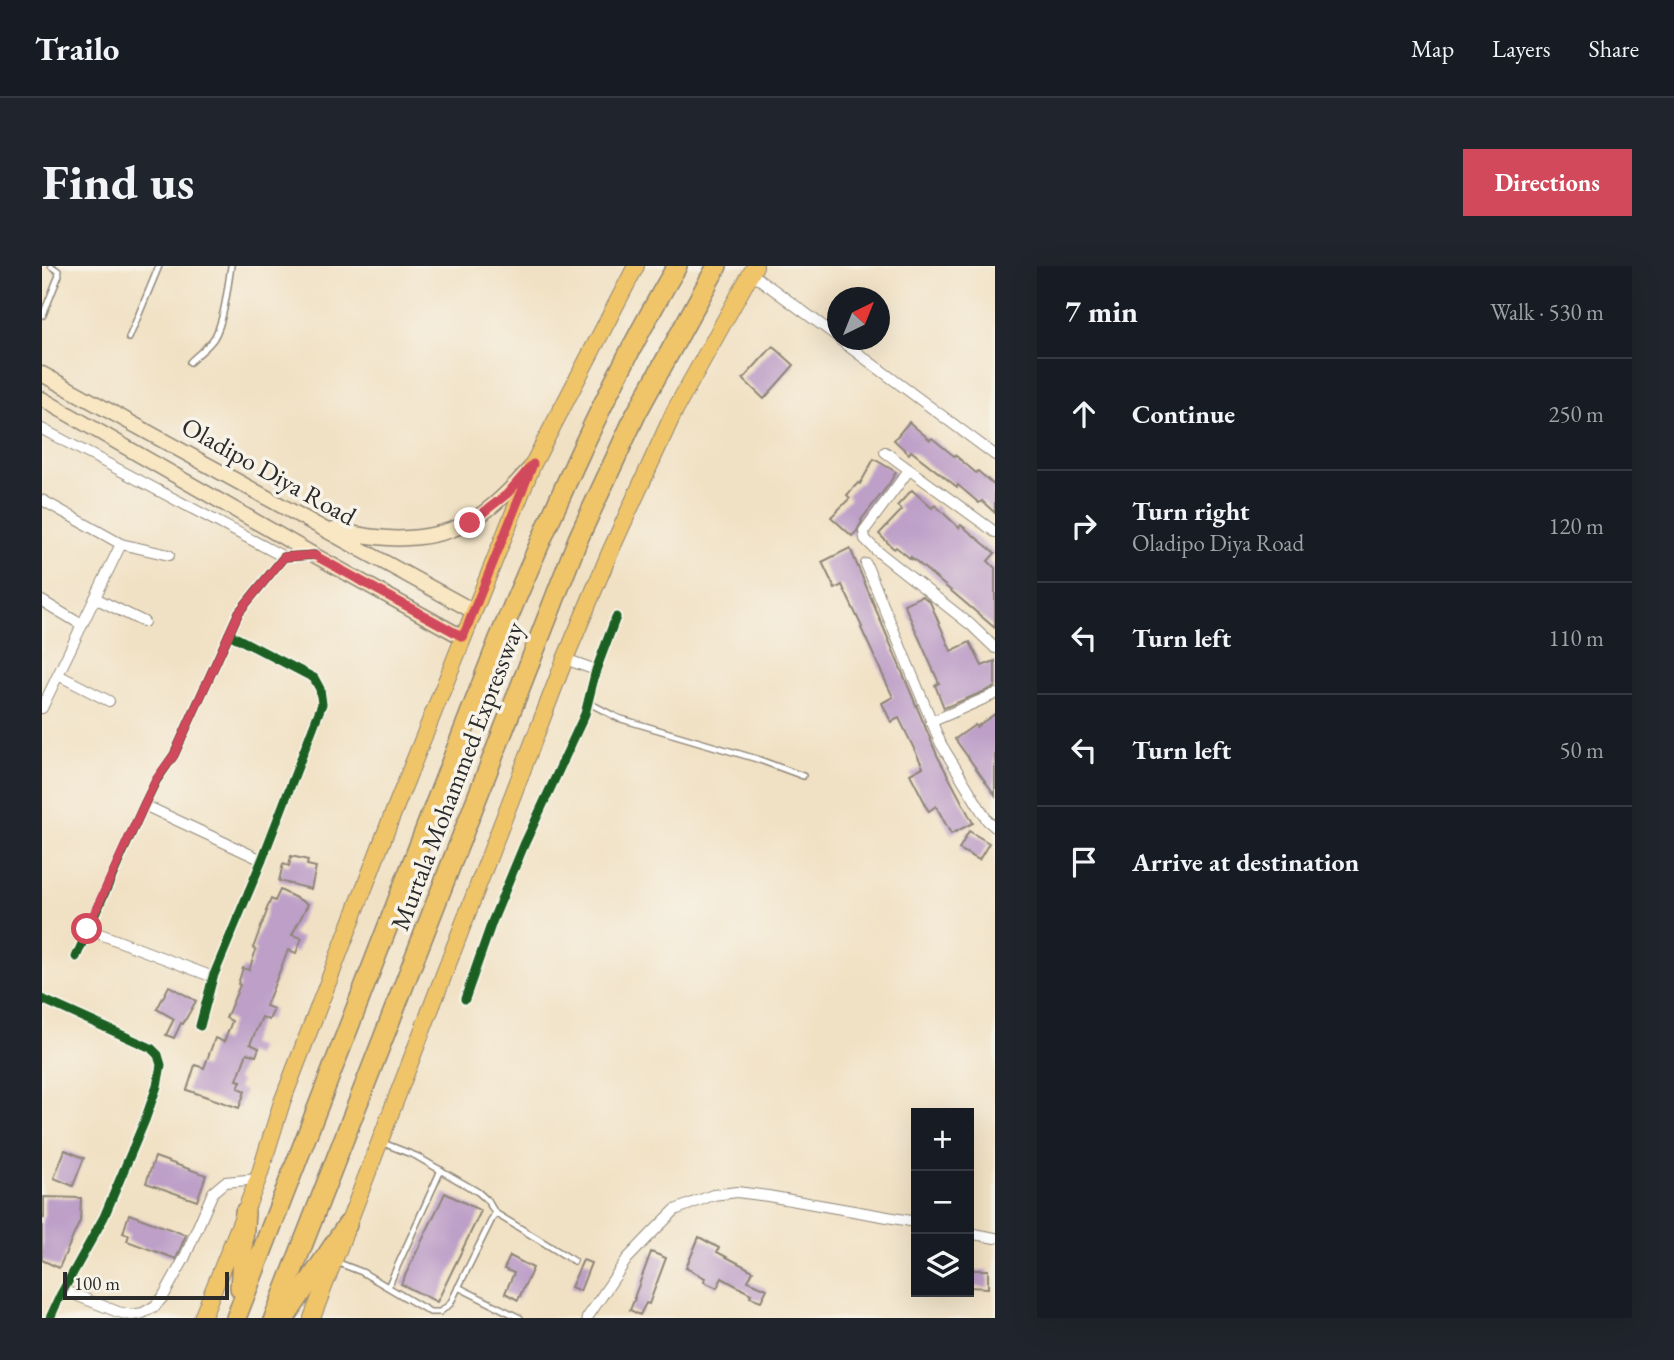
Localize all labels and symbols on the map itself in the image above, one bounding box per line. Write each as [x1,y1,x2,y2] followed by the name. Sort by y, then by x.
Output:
[827,287,890,350] north arrow
[176,409,363,533] street label: Oladipo Diya Road
[454,507,485,538] route end
[382,616,532,935] street label: Murtala Mohammed Expressway
[71,913,102,944] route start
[63,1269,229,1301] scale bar

